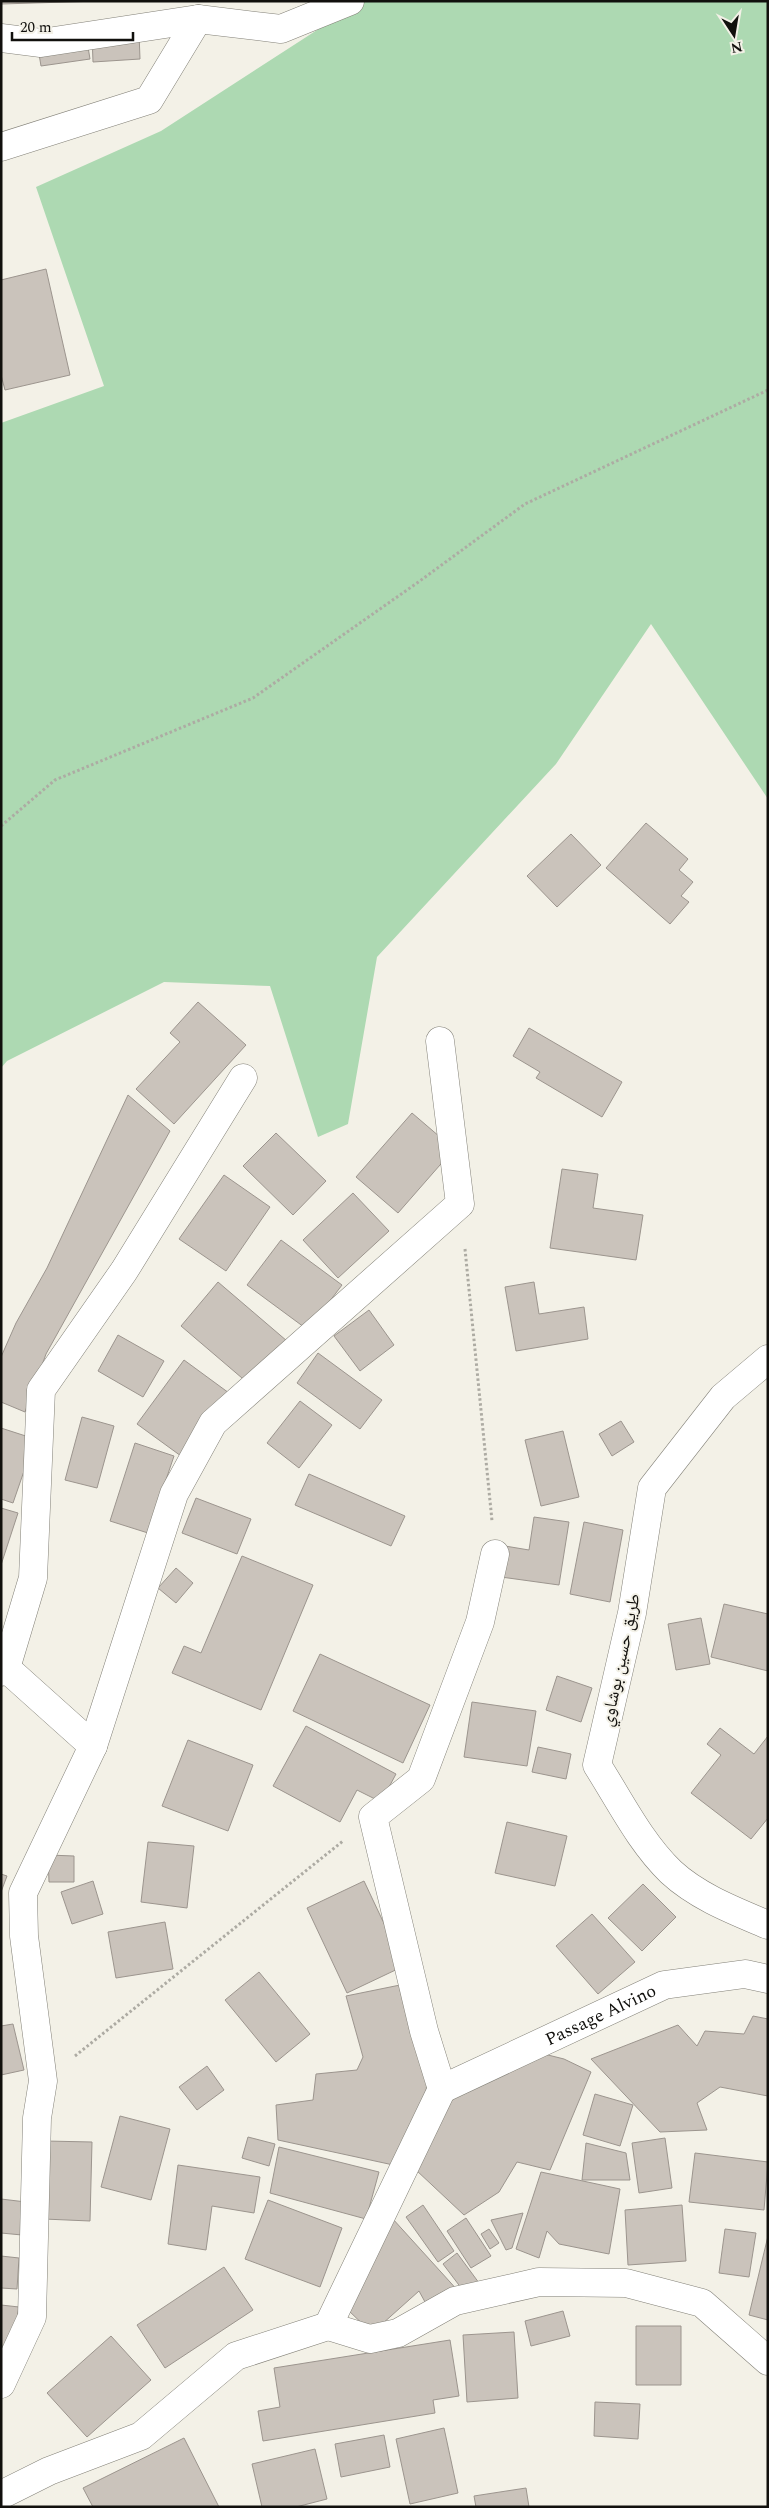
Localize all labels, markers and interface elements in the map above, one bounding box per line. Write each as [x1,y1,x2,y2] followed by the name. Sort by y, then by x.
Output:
[12,10,134,42] scale bar
[709,10,759,60] north arrow
[20,16,52,39] text: 20 m
[729,36,744,59] text: N
[593,1591,648,1729] street label: طريق حسين بوشاوي
[541,1978,661,2053] street label: Passage Alvino

